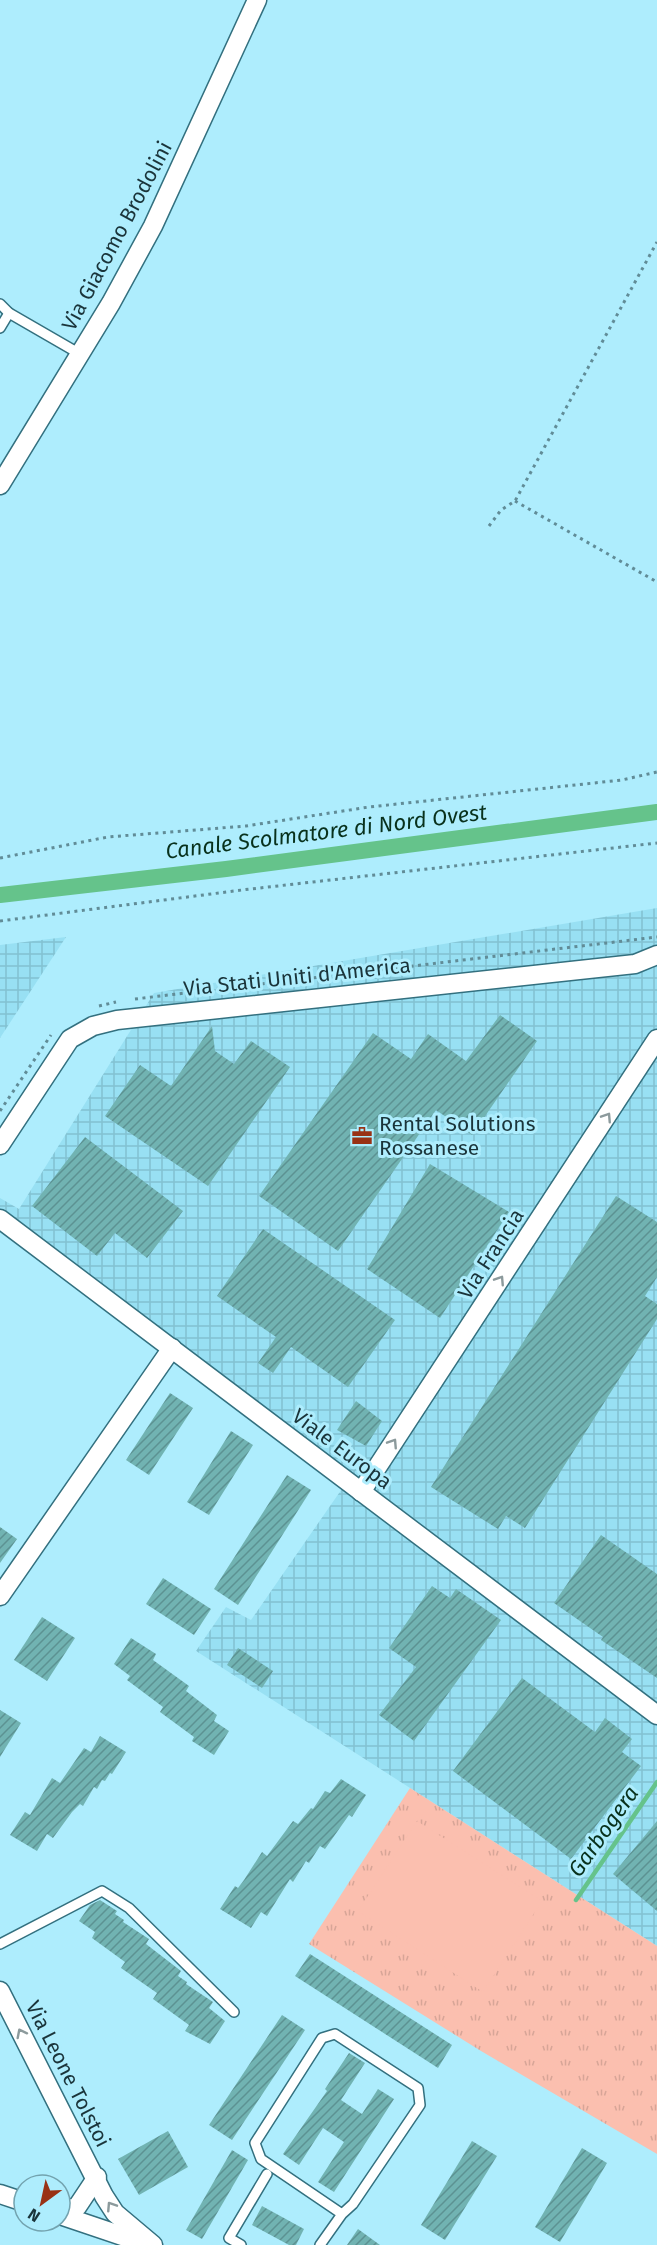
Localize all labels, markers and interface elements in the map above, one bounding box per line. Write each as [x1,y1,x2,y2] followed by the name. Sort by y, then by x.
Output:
[56,137,178,335] street label: Via Giacomo Brodolini
[164,798,488,865] water label: Canale Scolmatore di Nord Ovest
[182,952,412,1002] street label: Via Stati Uniti d'America
[379,1111,536,1161] place label: Rental Solutions Rossanese
[599,1113,611,1123] one-way arrow
[350,1124,374,1148] office icon: Rental Solutions Rossanese
[452,1204,530,1304] street label: Via Francia
[493,1276,504,1287] one-way arrow
[287,1403,397,1495] street label: Viale Europa
[386,1439,397,1450] one-way arrow
[562,1781,644,1882] water label: Garbogera
[20,1996,116,2152] street label: Via Leone Tolstoi
[17,2028,29,2039] one-way arrow
[12,2173,72,2233] north arrow
[106,2202,118,2212] one-way arrow
[24,2204,44,2226] text: N

